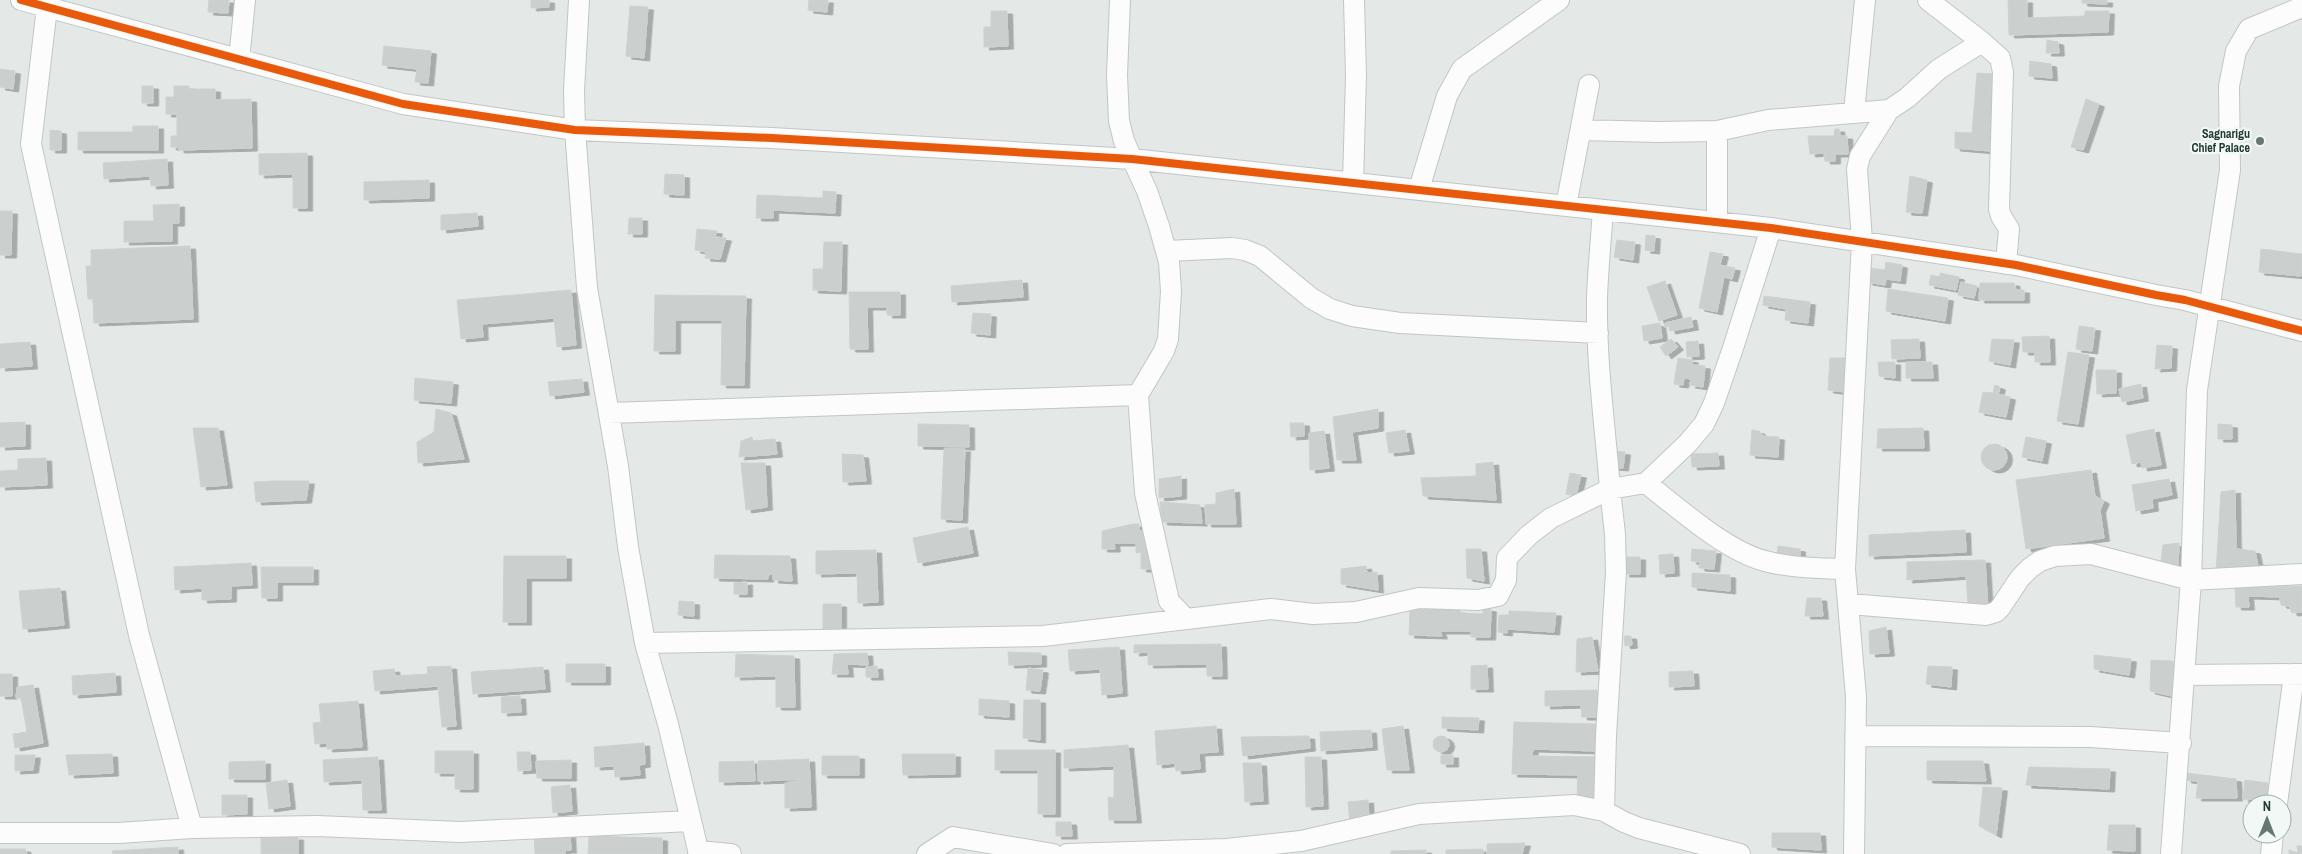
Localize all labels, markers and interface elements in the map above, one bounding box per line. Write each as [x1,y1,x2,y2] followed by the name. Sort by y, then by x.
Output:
[2191,126,2251,156] place label: Sagnarigu Chief Palace
[2254,135,2266,147] marker: Sagnarigu Chief Palace
[2242,794,2292,844] north arrow
[2263,797,2271,815] text: N

